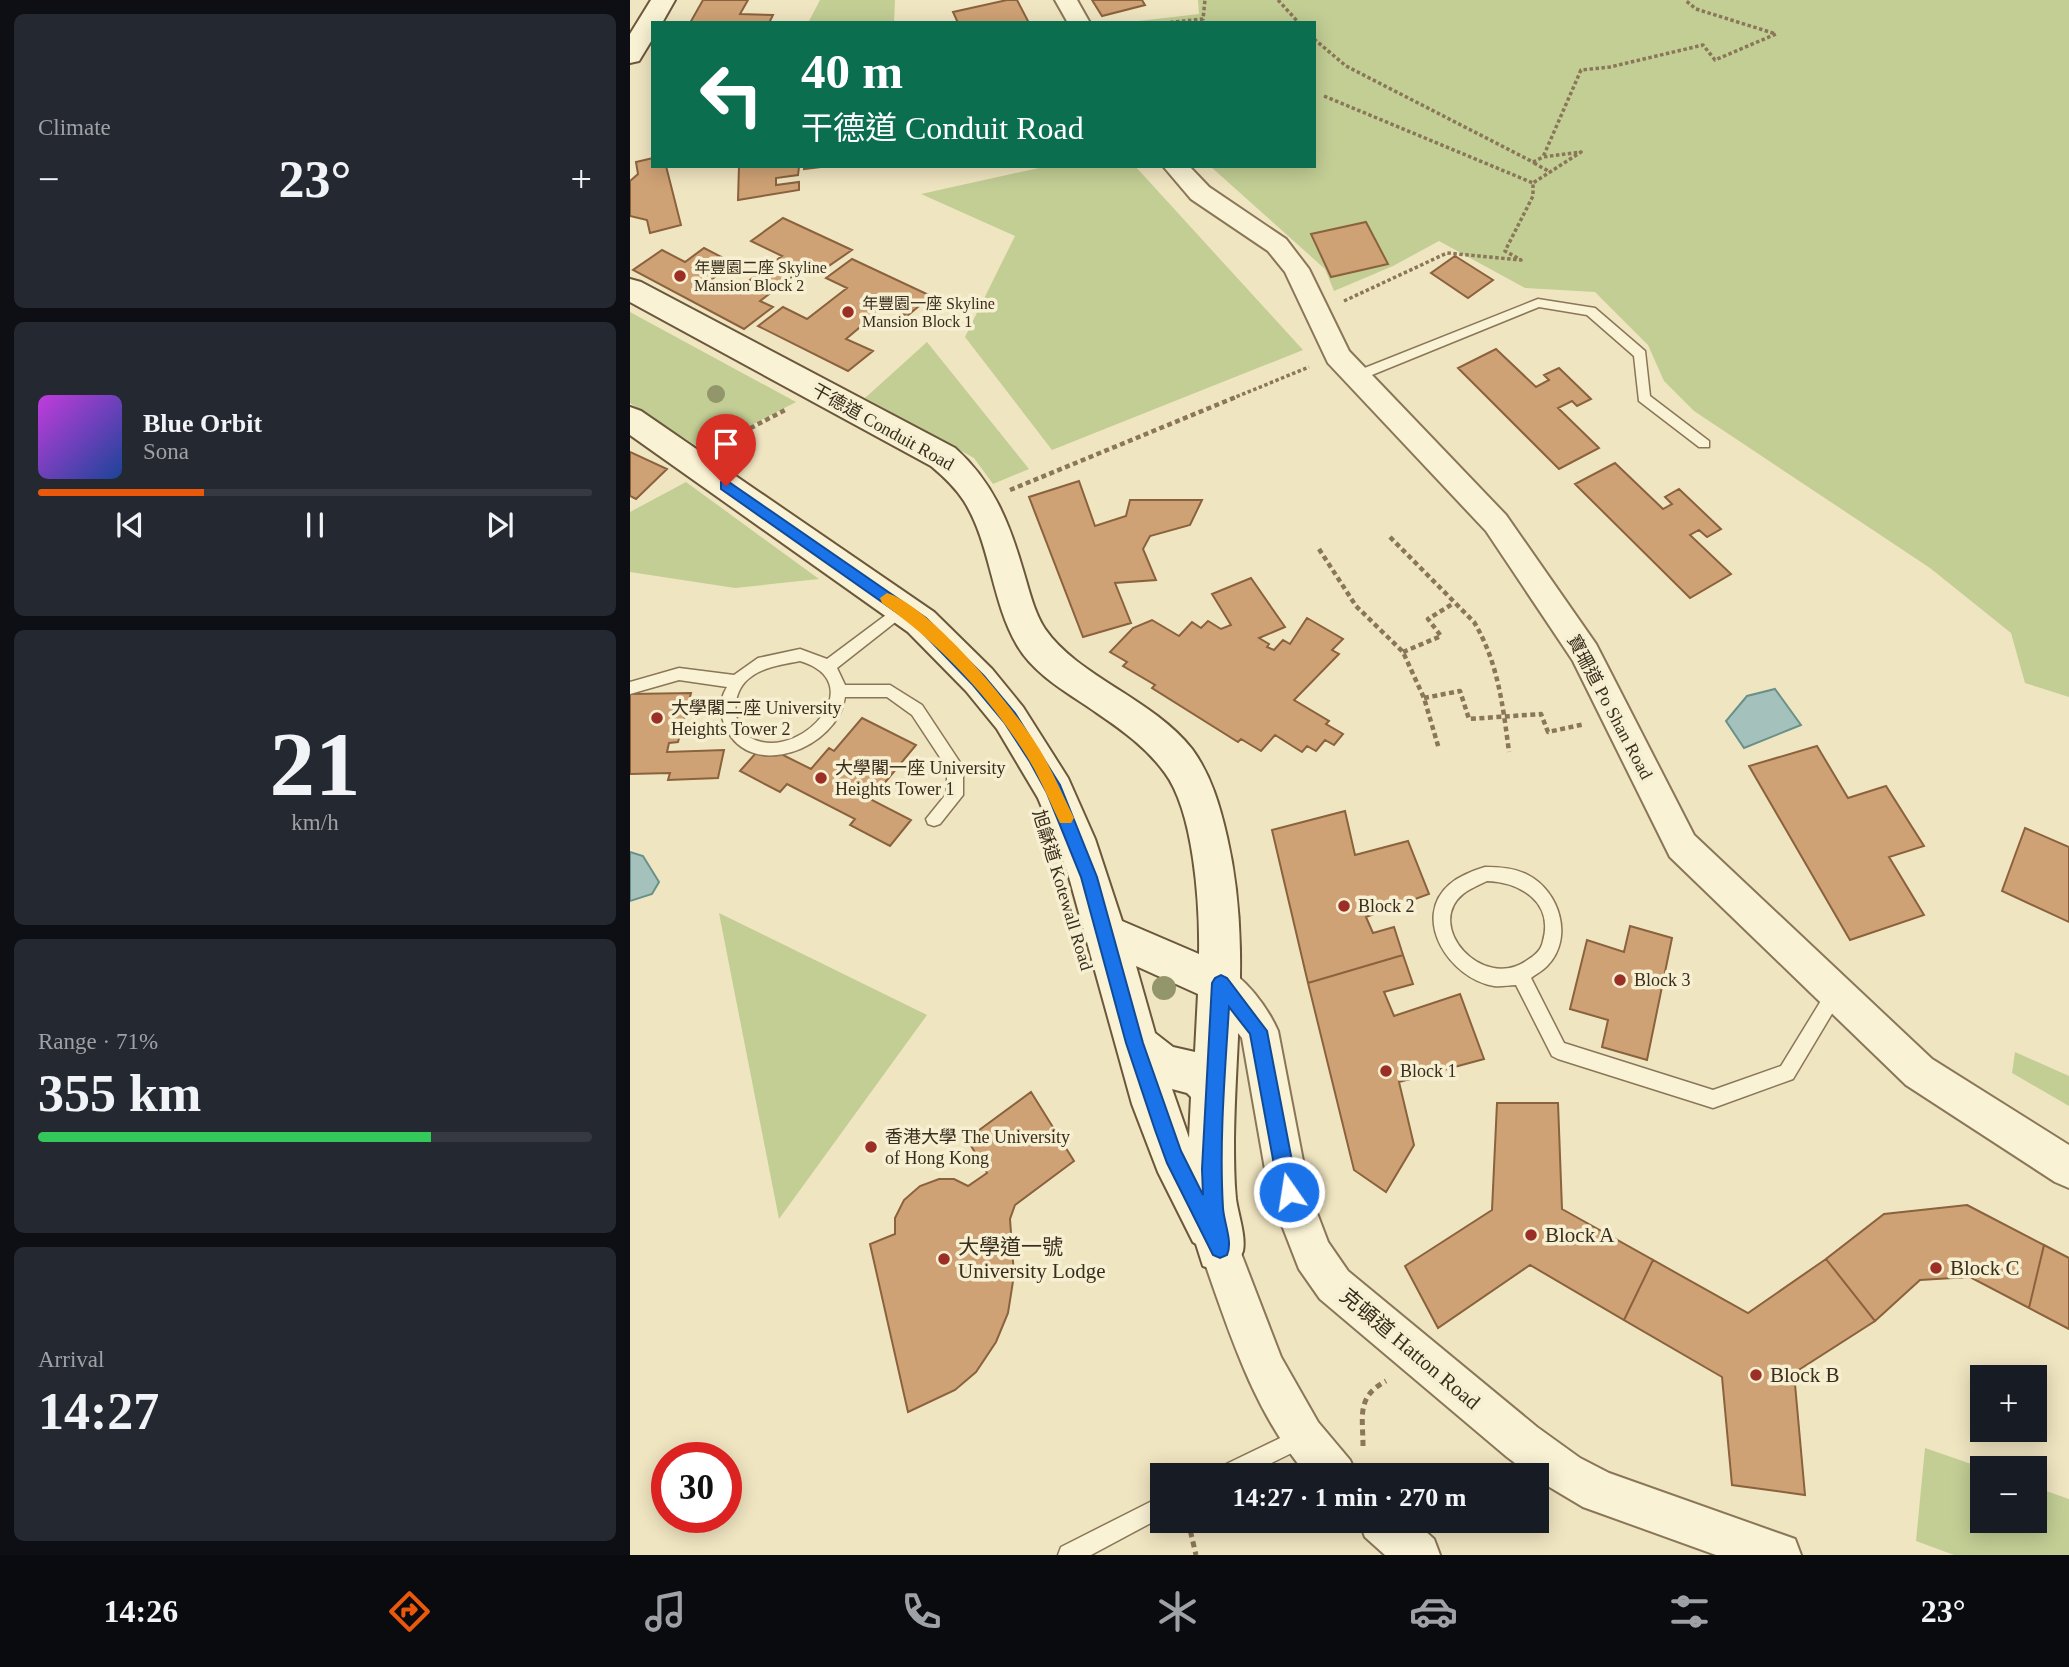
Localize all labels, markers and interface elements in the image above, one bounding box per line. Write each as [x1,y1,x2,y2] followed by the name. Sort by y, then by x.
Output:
[801,44,903,99] text: 40 m
[686,49,777,140] icon: left
[801,110,1084,146] text: 干德道 Conduit Road
[38,115,111,140] text: Climate
[279,151,351,208] text: 23°
[38,158,59,200] text: −
[571,158,592,200] text: +
[694,259,827,294] place label: 年豐園二座 Skyline Mansion Block 2
[672,268,688,284] marker: 年豐園二座 Skyline Mansion Block 2
[862,295,995,330] place label: 年豐園一座 Skyline Mansion Block 1
[840,304,856,320] marker: 年豐園一座 Skyline Mansion Block 1
[809,380,957,474] street label: 干德道 Conduit Road
[143,409,262,438] text: Blue Orbit
[696,414,756,486] pin
[707,425,745,463] icon: arrive
[143,439,189,464] text: Sona
[111,506,149,544] icon: previous
[296,506,334,544] icon: pause
[481,506,519,544] icon: next
[1563,631,1657,783] street label: 寶珊道 Po Shan Road
[671,698,842,739] place label: 大學閣二座 University Heights Tower 2
[649,710,665,726] marker: 大學閣二座 University Heights Tower 2
[270,714,361,815] text: 21
[835,758,1006,799] place label: 大學閣一座 University Heights Tower 1
[813,770,829,786] marker: 大學閣一座 University Heights Tower 1
[1029,807,1097,973] street label: 旭龢道 Kotewall Road
[291,810,339,835] text: km/h
[1358,896,1415,916] place label: Block 2
[1336,898,1352,914] marker: Block 2
[1634,970,1691,990] place label: Block 3
[1612,972,1628,988] marker: Block 3
[38,1029,158,1054] text: Range · 71%
[1400,1061,1457,1081] place label: Block 1
[1378,1063,1394,1079] marker: Block 1
[38,1065,201,1122] text: 355 km
[885,1127,1070,1168] place label: 香港大學 The University of Hong Kong
[863,1139,879,1155] marker: 香港大學 The University of Hong Kong
[1252,1155,1326,1229] position arrow
[1545,1223,1615,1247] place label: Block A
[1523,1227,1539,1243] marker: Block A
[958,1235,1106,1283] place label: 大學道一號 University Lodge
[936,1251,952,1267] marker: 大學道一號 University Lodge
[1950,1256,2019,1280] place label: Block C
[1928,1260,1944,1276] marker: Block C
[1335,1284,1485,1415] street label: 克頓道 Hatton Road
[38,1347,104,1372] text: Arrival
[1770,1363,1839,1387] place label: Block B
[1970,1365,2047,1533] map controls
[1970,1365,2047,1442] button: +
[1748,1367,1764,1383] marker: Block B
[38,1383,159,1440] text: 14:27
[651,1442,742,1533] speed limit sign: 30
[1970,1456,2047,1533] button: −
[1233,1483,1467,1512] text: 14:27 · 1 min · 270 m
[385,1587,434,1636] icon: directions
[641,1587,690,1636] icon: music
[897,1587,946,1636] icon: phone
[1153,1587,1202,1636] icon: climate
[1409,1587,1458,1636] icon: car
[1665,1587,1714,1636] icon: filters
[103,1593,178,1629] text: 14:26
[1921,1593,1965,1629] text: 23°

